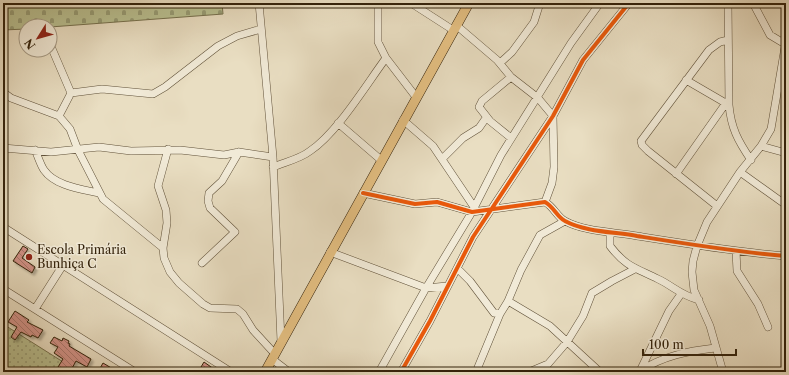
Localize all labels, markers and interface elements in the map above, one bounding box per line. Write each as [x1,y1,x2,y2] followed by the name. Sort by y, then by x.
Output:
[18,18,58,58] north arrow
[21,36,38,52] text: N
[37,242,127,271] place label: Escola Primária Bunhiça C
[24,252,34,262] marker: Escola Primária Bunhiça C
[643,331,736,357] scale bar
[649,337,684,352] text: 100 m

